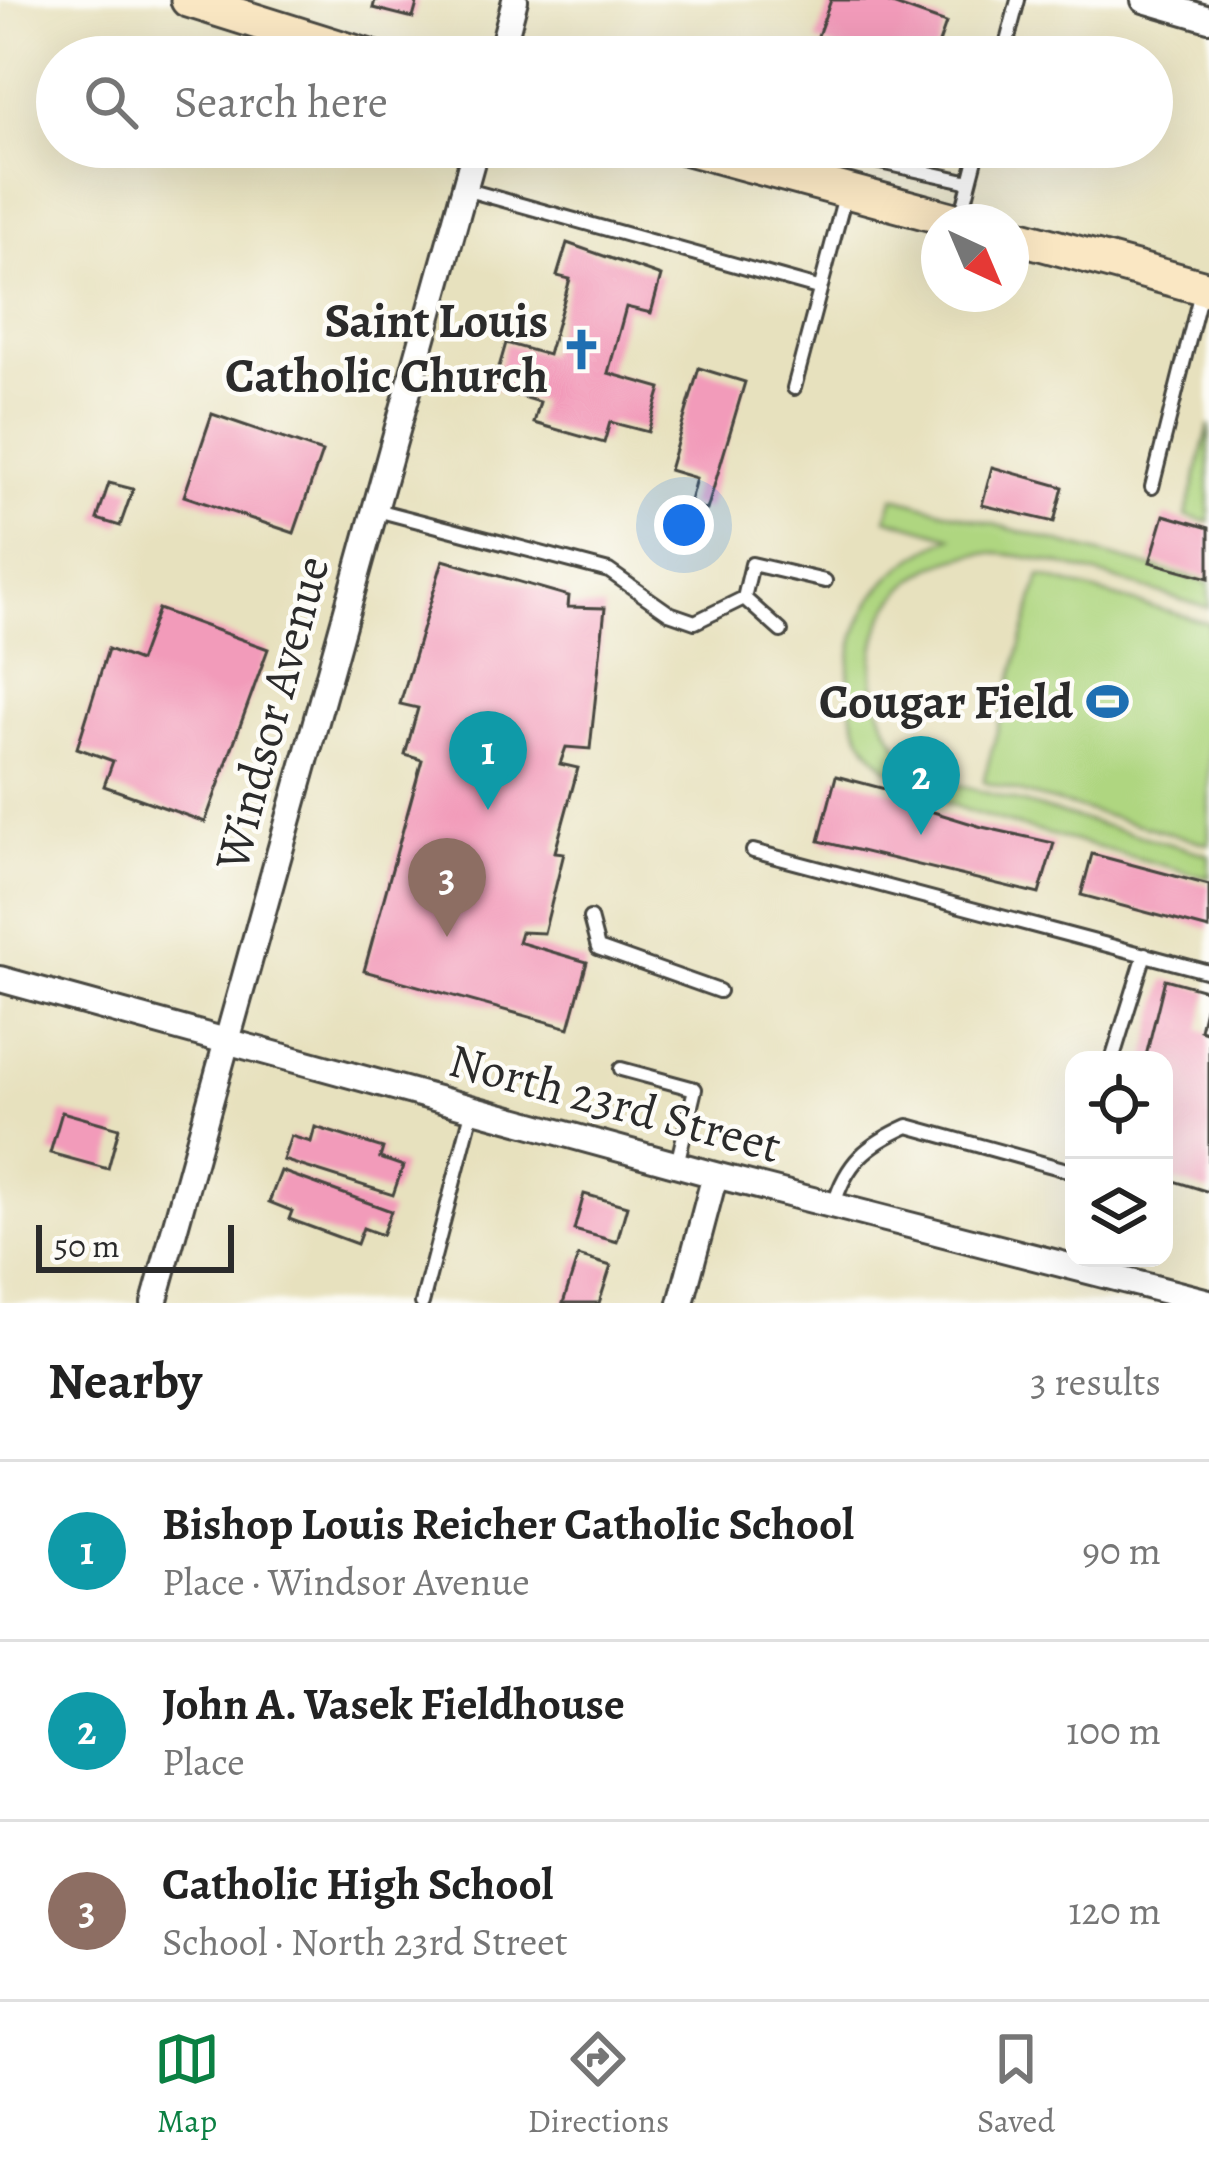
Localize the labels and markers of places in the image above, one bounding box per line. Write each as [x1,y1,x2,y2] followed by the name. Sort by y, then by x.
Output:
[225,288,548,409] place label: Saint Louis Catholic Church
[559,326,605,372] church icon: Saint Louis Catholic Church
[819,669,1073,735] place label: Cougar Field
[1084,679,1130,725] sports icon: Cougar Field
[449,711,527,810] pin: 1
[882,736,960,835] pin: 2
[408,838,486,937] pin: 3

